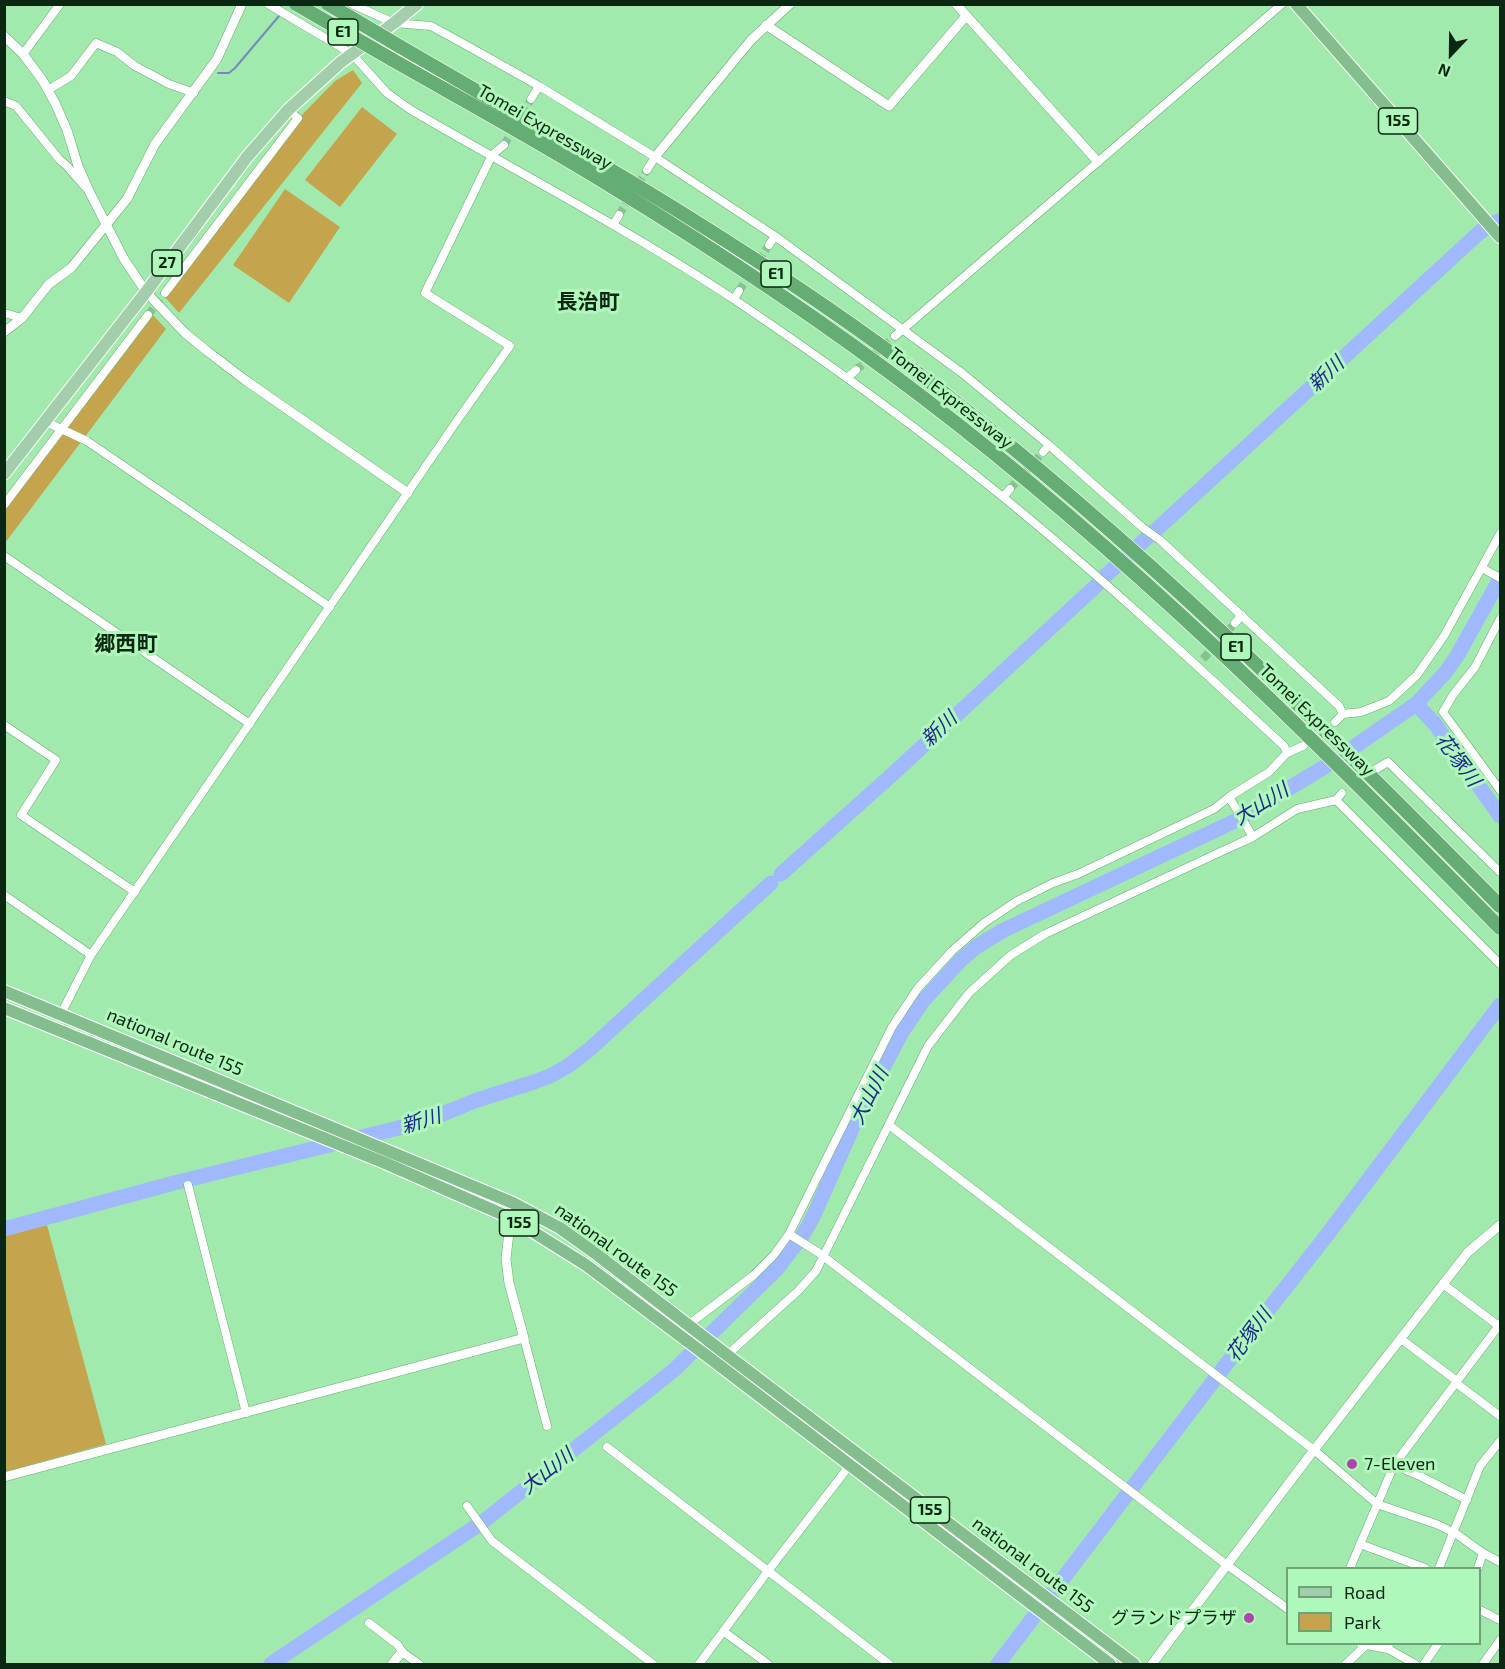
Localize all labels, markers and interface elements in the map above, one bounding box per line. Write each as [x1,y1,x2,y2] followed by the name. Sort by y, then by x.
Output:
[328,19,358,45] road number: E1
[1421,24,1481,84] north arrow
[1435,60,1453,82] text: N
[474,80,616,174] street label: Tomei Expressway
[1378,108,1418,134] road number: 155
[152,250,182,276] road number: 27
[761,261,791,287] road number: E1
[557,289,619,315] district label: 長治町
[885,343,1017,453] street label: Tomei Expressway
[1303,352,1349,396] water label: 新川
[95,631,157,657] district label: 郷西町
[1221,634,1251,660] road number: E1
[1255,660,1379,780] street label: Tomei Expressway
[916,707,962,751] water label: 新川
[1430,729,1486,791] water label: 花塚川
[1229,778,1293,830] water label: 大山川
[104,1004,246,1080] street label: national route 155
[845,1064,893,1128] water label: 大山川
[398,1104,444,1138] water label: 新川
[551,1198,681,1302] street label: national route 155
[500,1210,538,1236] road number: 155
[1221,1304,1277,1366] water label: 花塚川
[516,1443,578,1499] water label: 大山川
[1364,1453,1436,1475] place label: 7-Eleven
[1345,1457,1359,1471] marker: 7-Eleven
[910,1497,950,1523] road number: 155
[968,1512,1098,1618] street label: national route 155
[1286,1567,1481,1645] legend
[1344,1581,1385,1603] text: Road
[1111,1607,1237,1629] place label: グランドプラザ
[1242,1611,1256,1625] marker: グランドプラザ
[1344,1611,1381,1633] text: Park

